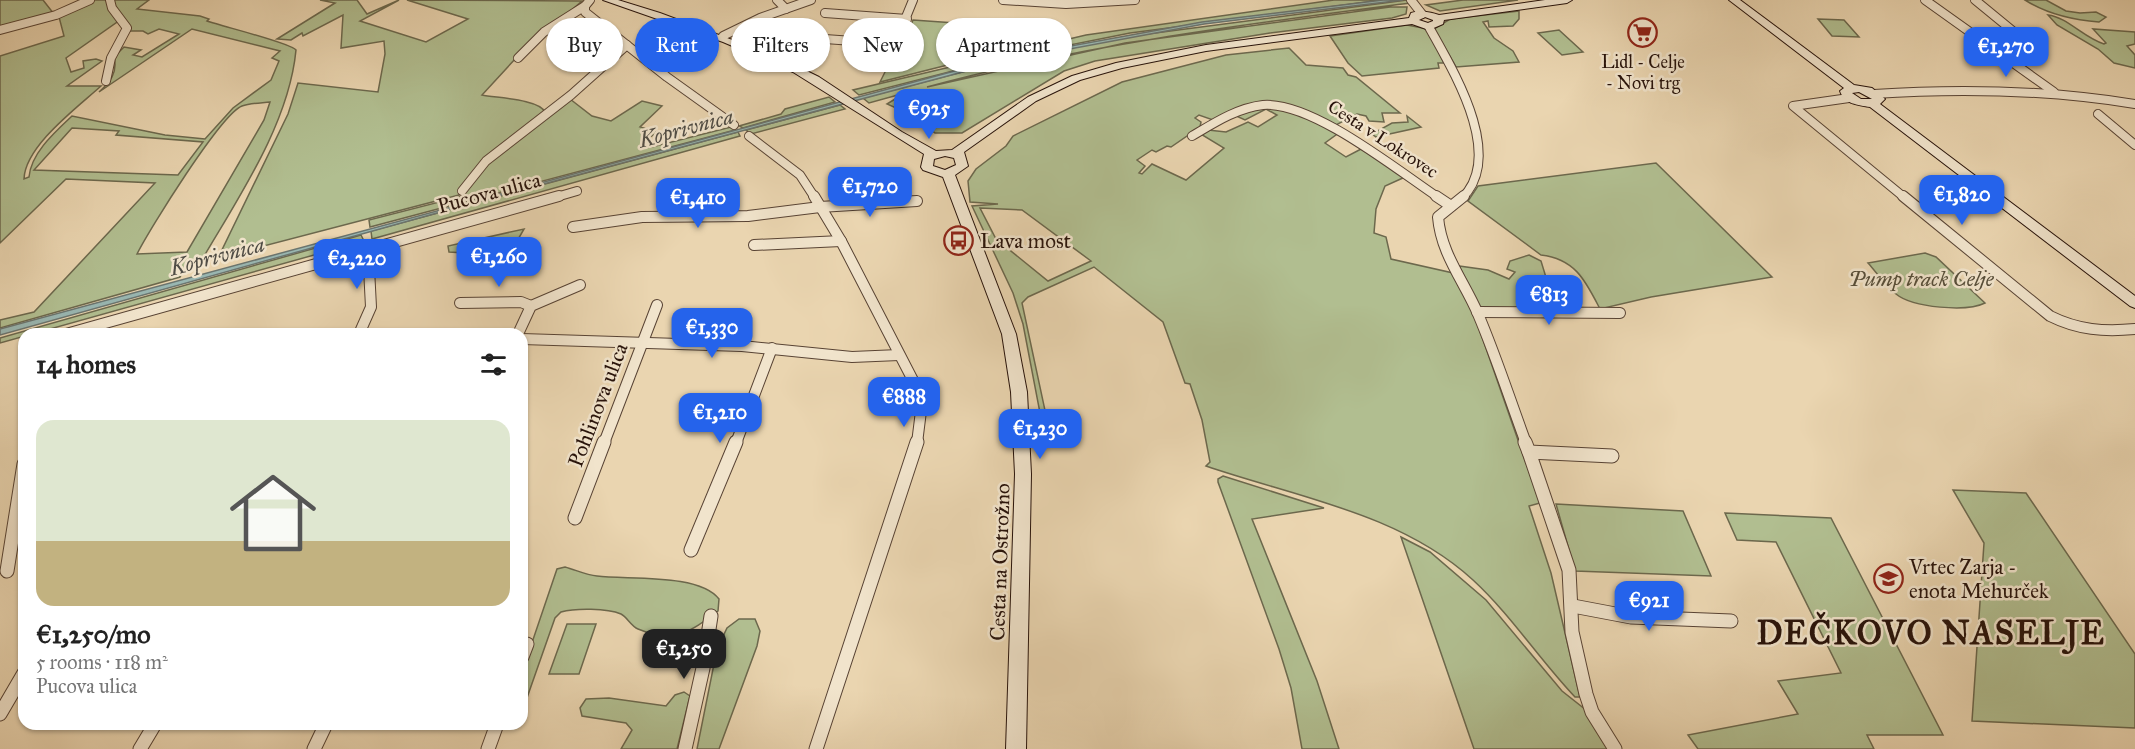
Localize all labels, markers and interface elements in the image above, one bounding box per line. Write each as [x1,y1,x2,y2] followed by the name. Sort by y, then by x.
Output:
[1627,17,1659,49] supermarket icon: Lidl - Celje - Novi trg
[546,18,623,72] chip: Buy
[635,18,719,72] chip: Rent
[731,18,830,72] chip: Filters
[842,18,924,72] chip: New
[936,18,1072,72] chip: Apartment
[1957,27,2055,78] pin: €1,270
[1978,34,2034,58] text: €1,270
[1601,51,1685,95] place label: Lidl - Celje - Novi trg
[893,89,965,140] pin: €925
[1324,95,1442,183] street label: Cesta v Lokrovec
[908,96,950,120] text: €925
[635,102,736,154] water label: Koprivnica
[434,167,544,219] street label: Pucova ulica
[821,167,919,218] pin: €1,720
[842,174,898,198] text: €1,720
[1913,175,2011,226] pin: €1,820
[649,178,747,229] pin: €1,410
[1933,182,1991,206] text: €1,820
[670,185,726,209] text: €1,410
[943,225,975,257] bus stop icon: Lava most
[980,228,1072,254] place label: Lava most
[166,230,267,282] water label: Koprivnica
[450,237,548,288] pin: €1,260
[308,239,406,290] pin: €2,220
[471,244,527,268] text: €1,260
[328,246,386,270] text: €2,220
[1849,266,1995,292] park label: Pump track Celje
[1513,275,1585,326] pin: €813
[1530,282,1568,306] text: €813
[663,308,761,359] pin: €1,330
[686,315,738,339] text: €1,330
[562,339,634,471] street label: Pohlinova ulica
[36,348,136,380] text: 14 homes
[477,348,510,381] icon: filters
[868,377,940,428] pin: €888
[882,384,926,408] text: €888
[671,393,769,444] pin: €1,210
[693,400,747,424] text: €1,210
[991,409,1089,460] pin: €1,230
[1013,416,1067,440] text: €1,230
[219,459,327,567] icon: home
[984,482,1016,641] street label: Cesta na Ostrožno
[1908,554,2049,604] place label: Vrtec Zarja - enota Mehurček
[1872,563,1904,595] school or university icon: Vrtec Zarja - enota Mehurček
[1613,581,1685,632] pin: €921
[1629,588,1669,612] text: €921
[1757,611,2105,655] district label: DEČKOVO NASELJE
[36,618,151,650] text: €1,250/mo
[635,629,733,680] pin: €1,250
[656,636,712,660] text: €1,250
[36,650,168,674] text: 5 rooms · 118 m²
[36,674,137,698] text: Pucova ulica

